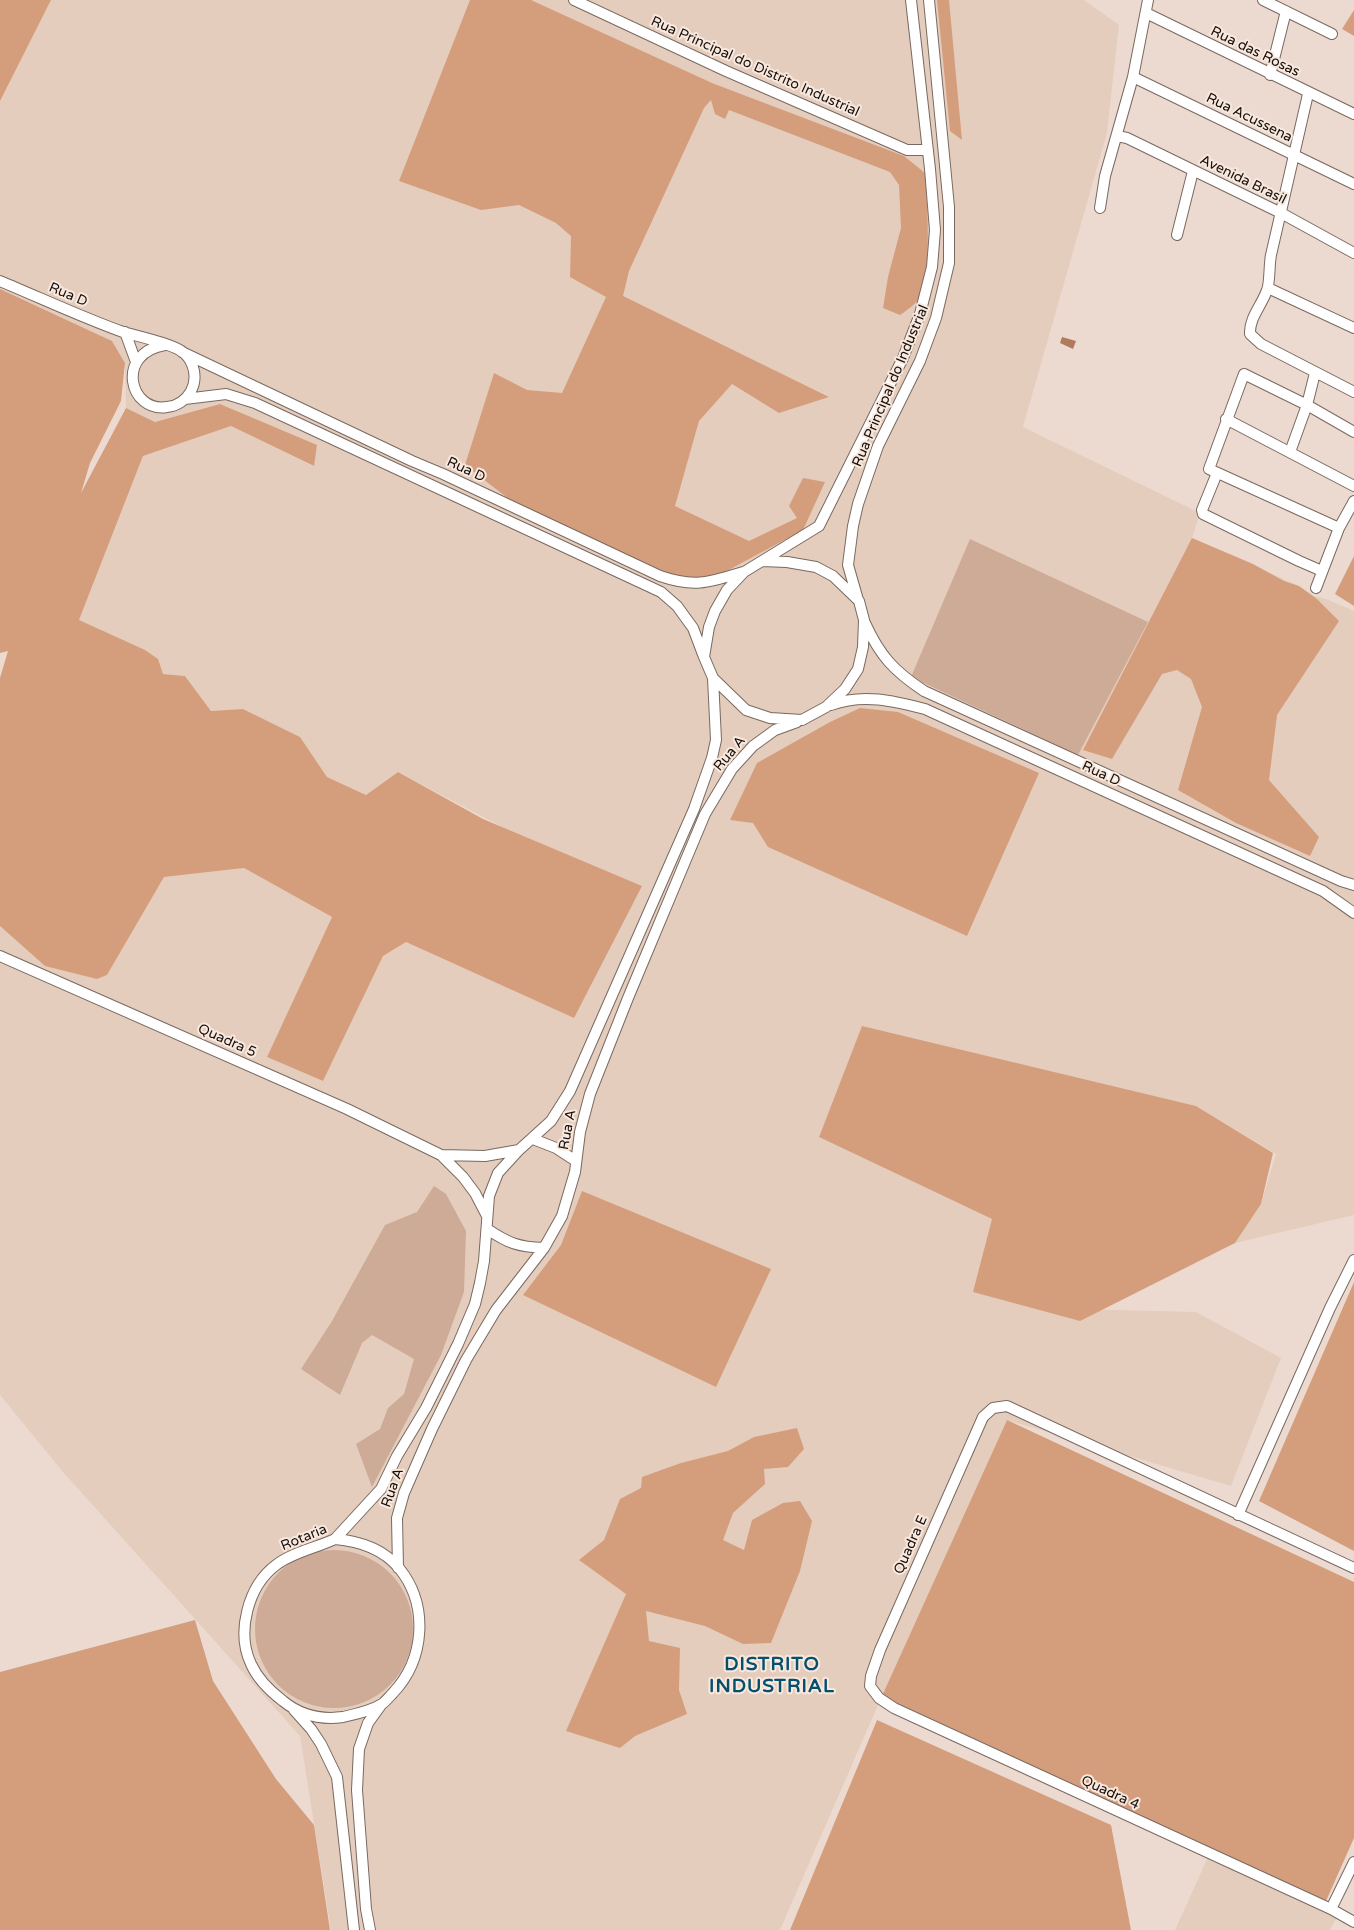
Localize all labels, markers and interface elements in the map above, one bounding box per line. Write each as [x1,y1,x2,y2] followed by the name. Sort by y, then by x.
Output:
[648,13,862,121] street label: Rua Principal do Distrito Industrial
[1208,23,1302,81] street label: Rua das Rosas
[1203,90,1295,146] street label: Rua Acussena
[1197,152,1289,208] street label: Avenida Brasil
[46,279,90,311] street label: Rua D
[849,302,933,470] street label: Rua Principal do Industrial
[444,454,488,486] street label: Rua D
[711,733,749,775] street label: Rua A
[1079,758,1123,790] street label: Rua D
[195,1021,259,1061] street label: Quadra 5
[556,1109,580,1151] street label: Rua A
[378,1466,408,1510] street label: Rua A
[891,1513,931,1577] street label: Quadra E
[278,1521,330,1555] street label: Rotaria
[708,1654,836,1698] district label: DISTRITO INDUSTRIAL
[1078,1772,1142,1814] street label: Quadra 4

